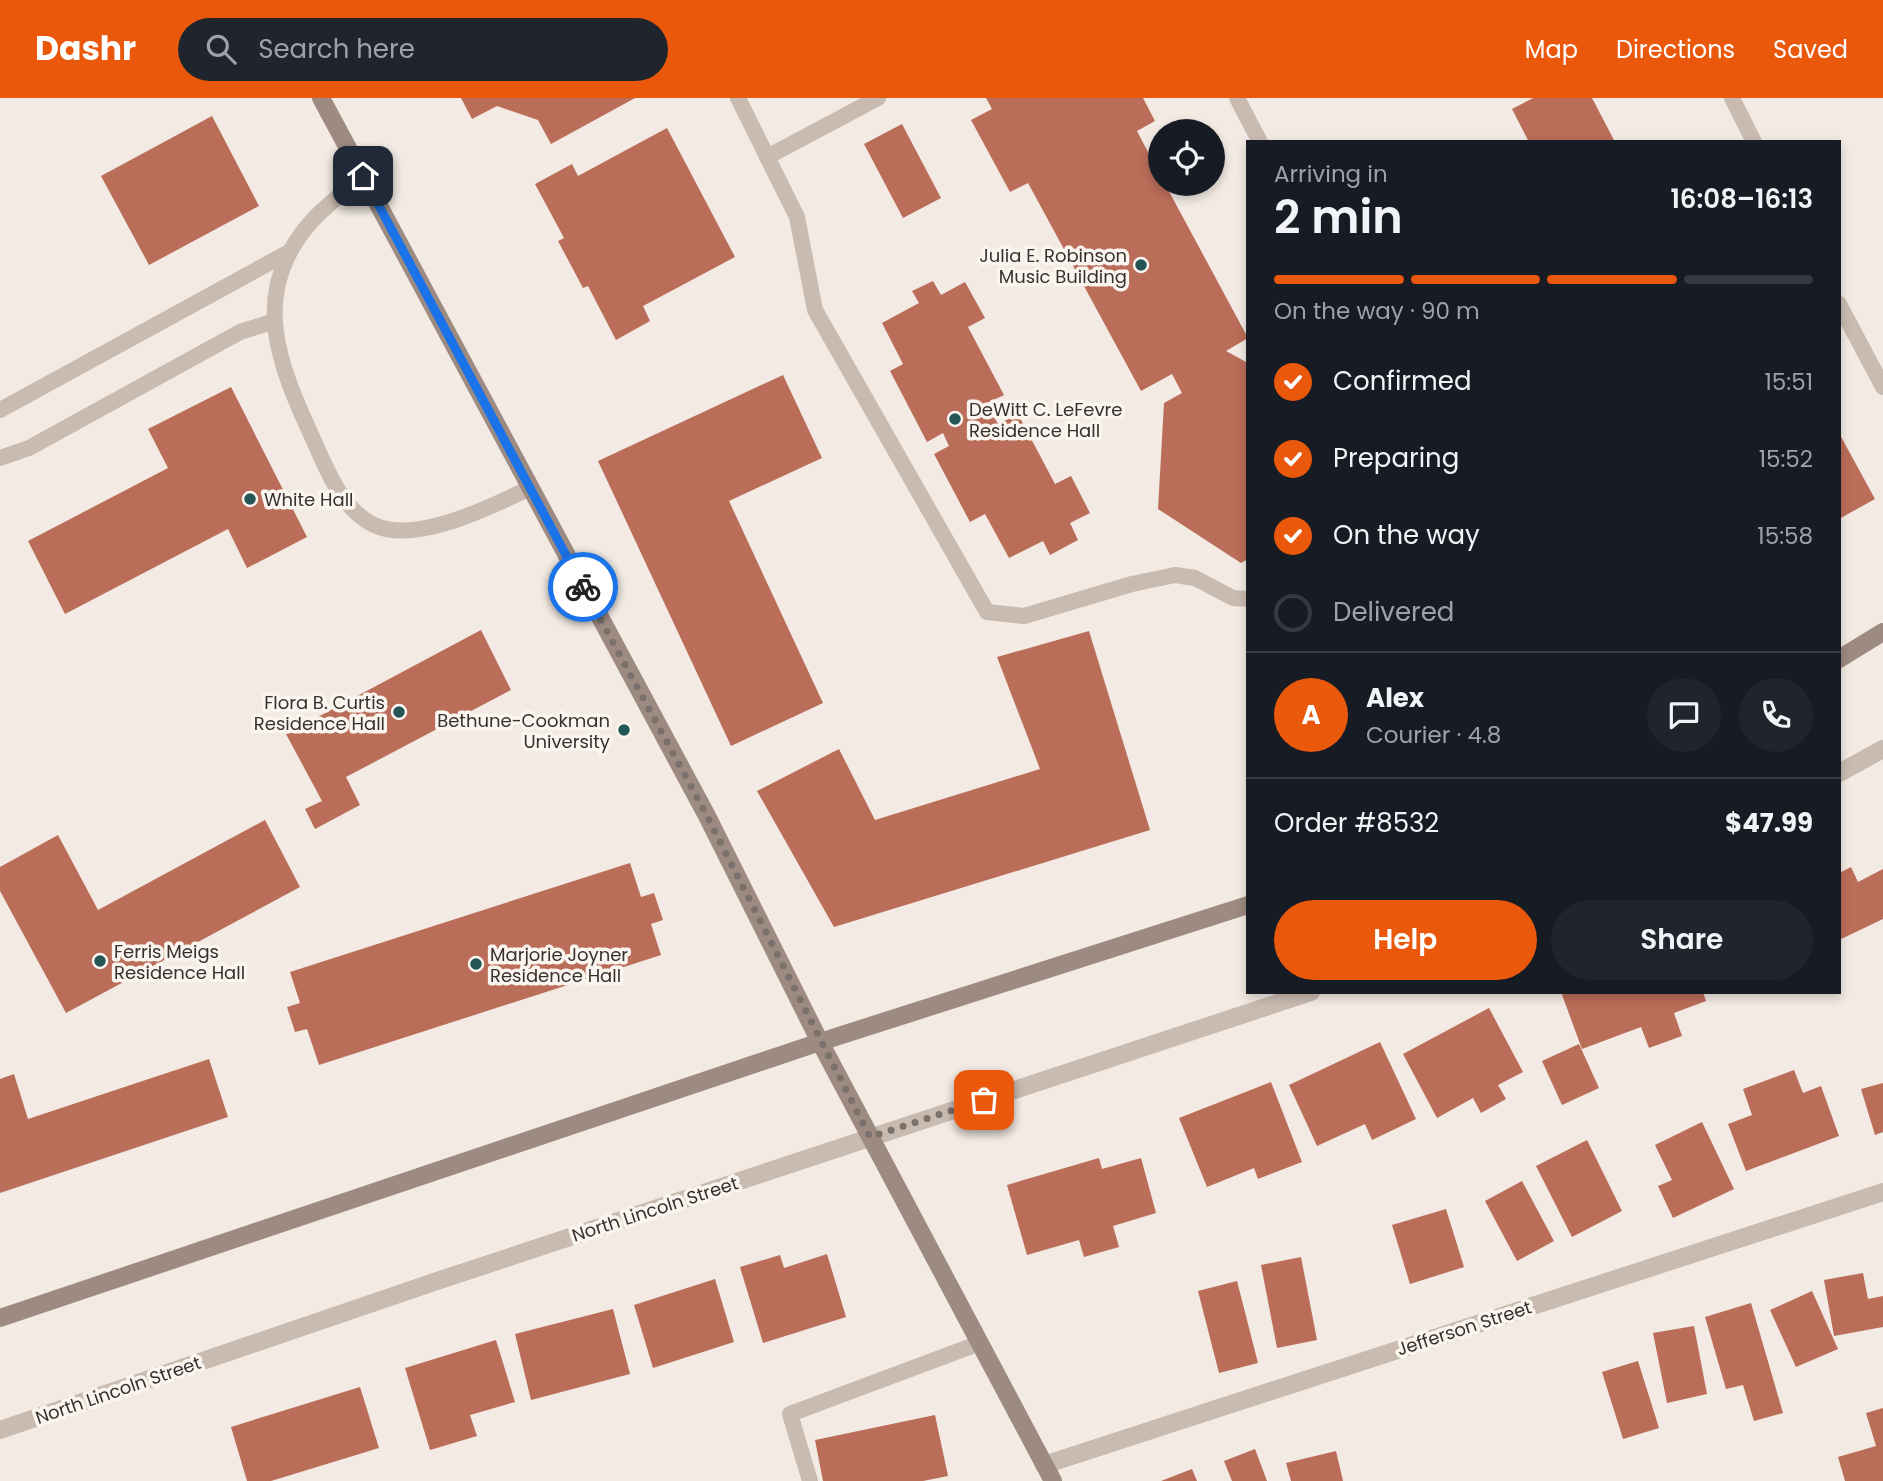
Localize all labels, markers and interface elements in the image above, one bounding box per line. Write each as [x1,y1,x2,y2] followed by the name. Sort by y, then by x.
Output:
[178,18,668,81] search box
[35,25,136,72] text: Dashr
[202,30,240,68] icon: search
[258,31,415,67] text: Search here
[1525,33,1578,66] text: Map
[1616,33,1735,66] text: Directions
[1773,33,1848,66] text: Saved
[1148,119,1225,196] map controls
[1148,119,1225,196] button: locate
[333,146,393,206] pin
[344,157,382,195] icon: home
[1274,158,1388,190] text: Arriving in
[1670,181,1813,217] text: 16:08–16:13
[1274,185,1403,249] text: 2 min
[979,243,1127,289] place label: Julia E. Robinson Music Building
[1133,257,1149,273] marker: Julia E. Robinson Music Building
[1274,295,1480,327] text: On the way · 90 m
[1274,363,1312,401] icon: check
[1333,363,1471,399] text: Confirmed
[1764,366,1813,398] text: 15:51
[969,397,1122,443] place label: DeWitt C. LeFevre Residence Hall
[947,411,963,427] marker: DeWitt C. LeFevre Residence Hall
[1274,440,1312,478] icon: check
[1333,440,1459,476] text: Preparing
[1759,443,1813,475] text: 15:52
[264,487,354,512] place label: White Hall
[242,491,258,507] marker: White Hall
[1274,517,1312,555] icon: check
[1333,517,1480,553] text: On the way
[1757,520,1813,552] text: 15:58
[548,552,618,622] courier
[564,568,602,606] icon: bike
[1333,594,1454,630] text: Delivered
[1647,678,1721,752] button: chat
[1739,678,1813,752] button: phone
[1366,680,1424,716] text: Alex
[254,690,385,736] place label: Flora B. Curtis Residence Hall
[1301,697,1321,733] text: A
[391,704,407,720] marker: Flora B. Curtis Residence Hall
[437,708,610,754] place label: Bethune-Cookman University
[1366,719,1501,751] text: Courier · 4.8
[616,722,632,738] marker: Bethune-Cookman University
[1274,805,1439,841] text: Order #8532
[1725,805,1813,841] text: $47.99
[1274,900,1537,980] button: Help
[1551,900,1813,980] button: Share
[114,939,245,985] place label: Ferris Meigs Residence Hall
[490,942,628,988] place label: Marjorie Joyner Residence Hall
[92,953,108,969] marker: Ferris Meigs Residence Hall
[468,956,484,972] marker: Marjorie Joyner Residence Hall
[954,1070,1014,1130] pin
[965,1081,1003,1119] icon: bag
[569,1170,741,1248] street label: North Lincoln Street
[1393,1294,1535,1362] street label: Jefferson Street
[32,1350,204,1430] street label: North Lincoln Street

